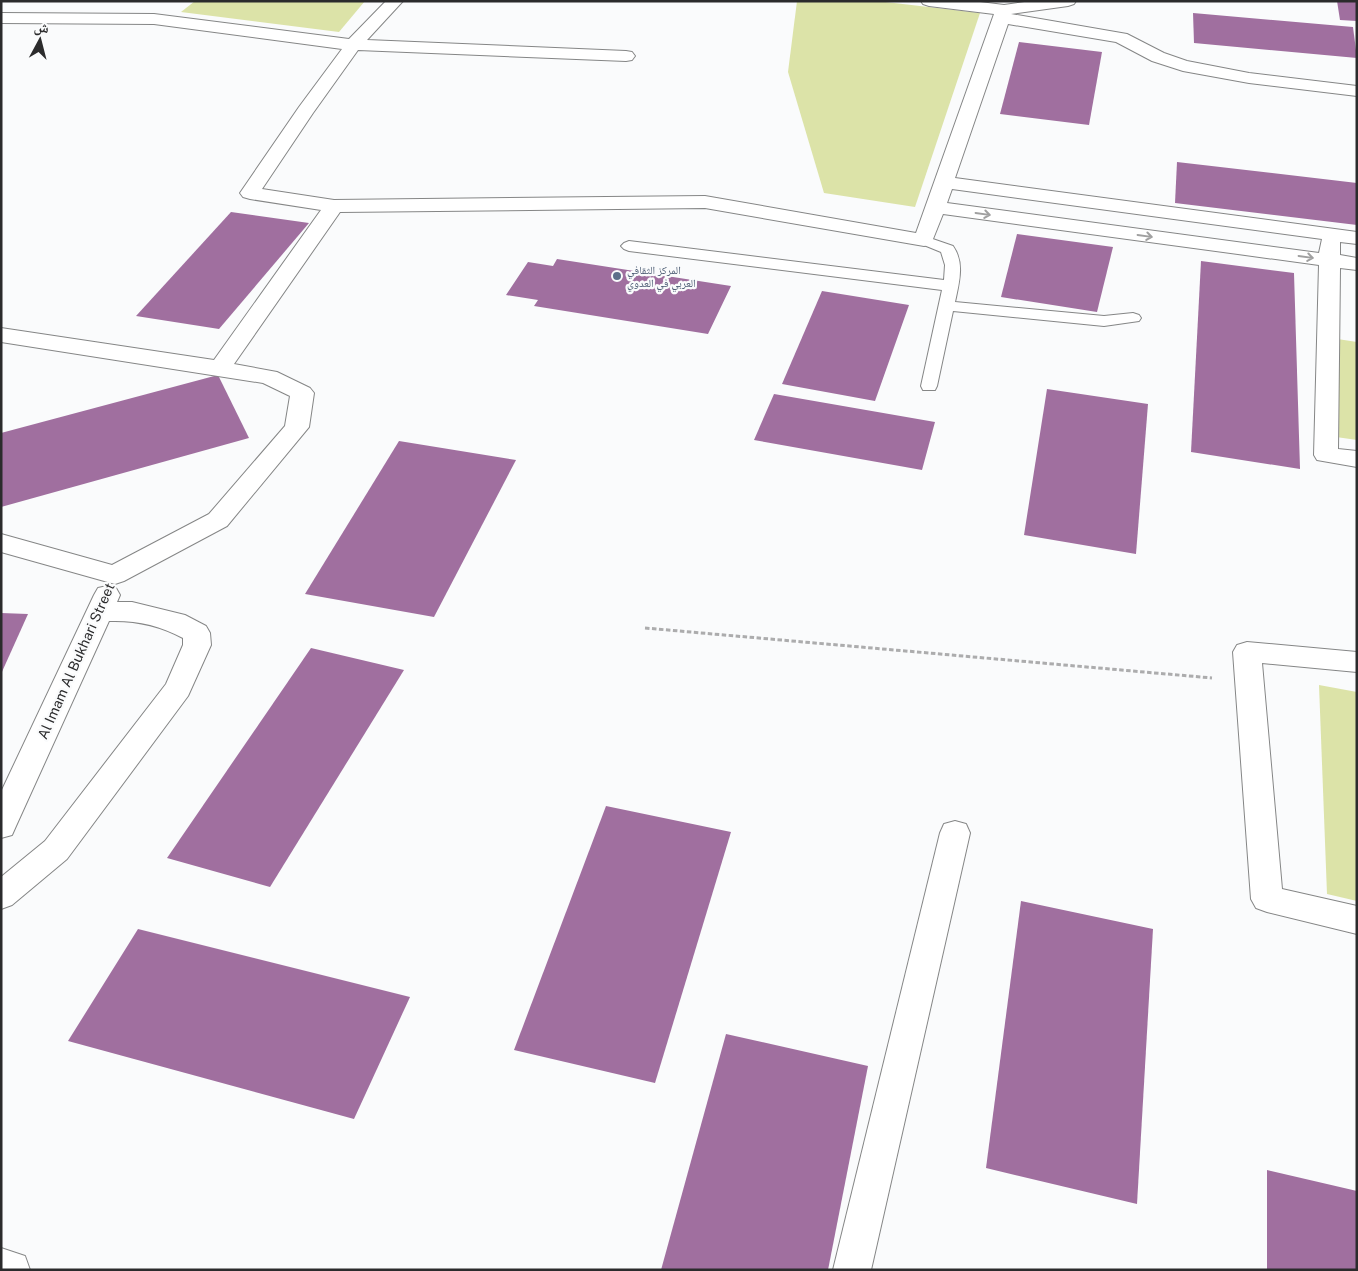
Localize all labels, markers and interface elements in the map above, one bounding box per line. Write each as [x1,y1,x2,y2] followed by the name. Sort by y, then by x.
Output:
[15,15,65,65] north arrow
[33,18,50,37] text: ش
[975,209,991,219] one-way arrow
[1136,231,1152,241] one-way arrow
[1297,252,1313,262] one-way arrow
[627,264,696,292] place label: المركز الثقافي العربي في العدوي
[611,270,623,282] marker: المركز الثقافي العربي في العدوي
[34,581,118,741] street label: Al Imam Al Bukhari Street

